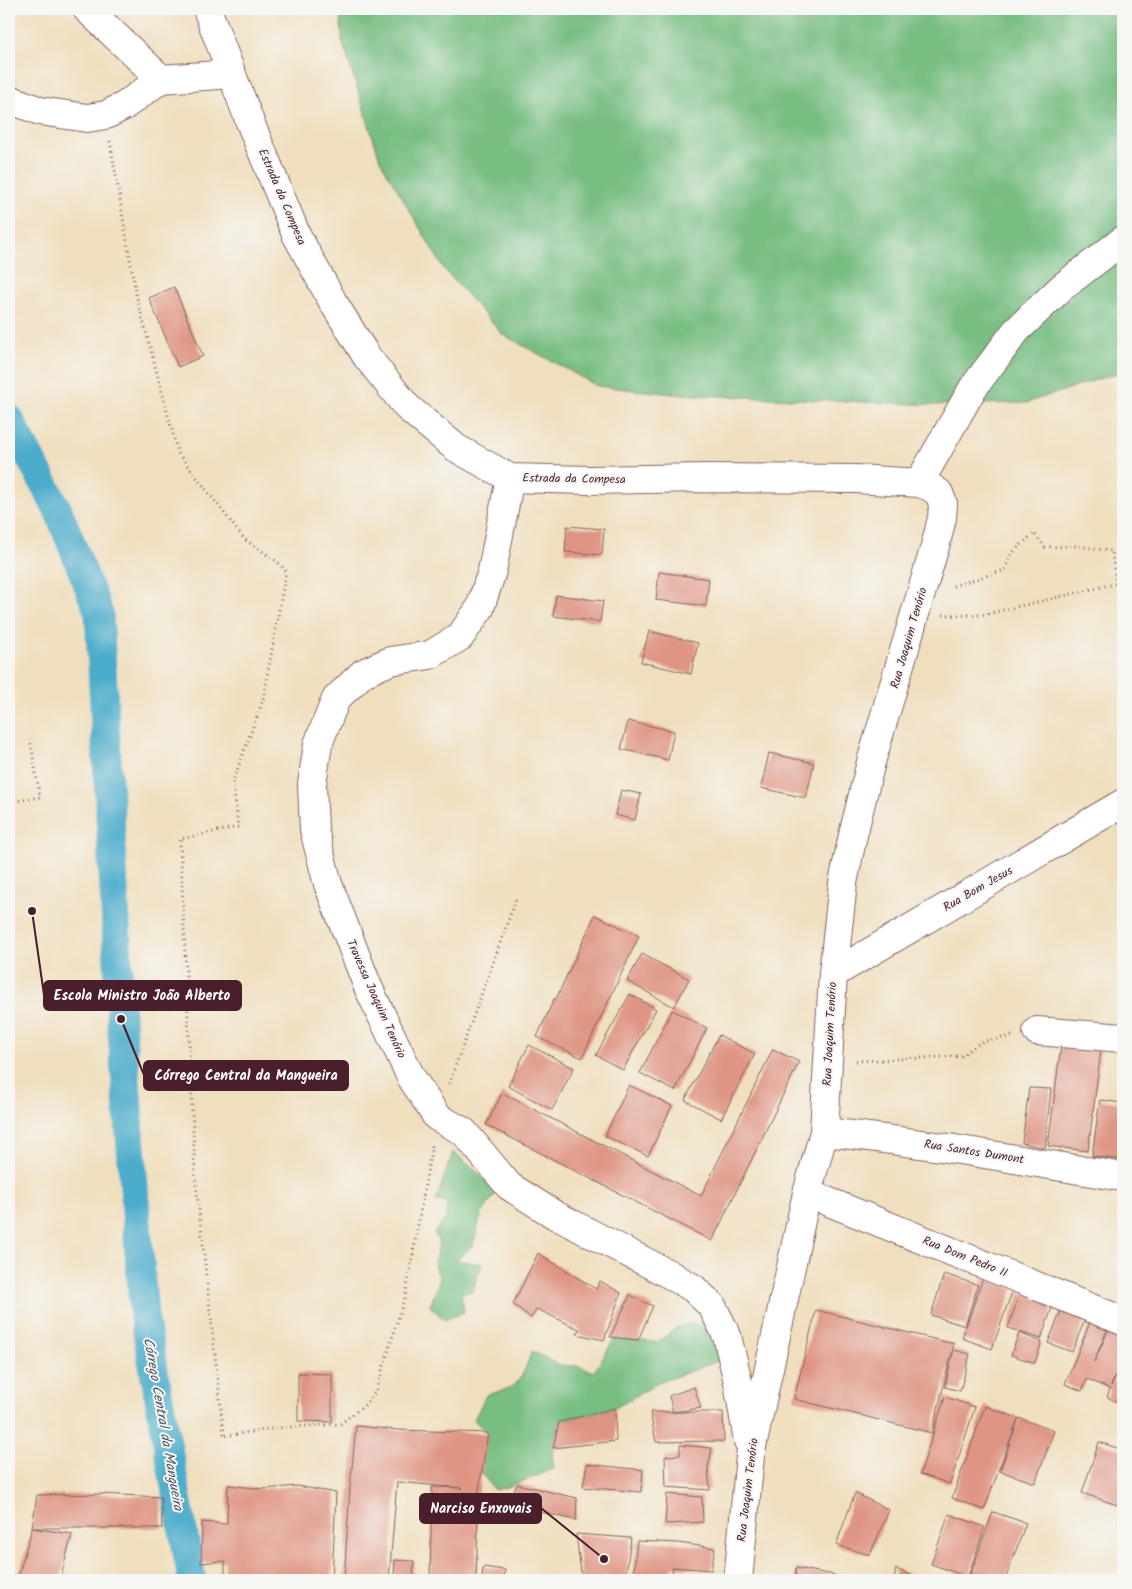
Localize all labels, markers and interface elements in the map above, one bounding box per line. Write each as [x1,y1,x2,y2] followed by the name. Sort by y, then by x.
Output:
[253,146,311,249] street label: Estrada da Compesa
[522,469,626,489] street label: Estrada da Compesa
[885,585,933,691] street label: Rua Joaquim Tenório
[940,861,1016,917] street label: Rua Bom Jesus
[341,936,411,1062] street label: Travessa Joaquim Tenório
[44,981,241,1010] callout: Escola Ministro João Alberto
[818,981,842,1087] street label: Rua Joaquim Tenório
[54,985,231,1007] text: Escola Ministro João Alberto
[144,1061,348,1090] callout: Córrego Central da Mangueira
[154,1065,338,1087] text: Córrego Central da Mangueira
[923,1135,1026,1169] street label: Rua Santos Dumont
[920,1231,1011,1283] street label: Rua Dom Pedro II
[137,1336,189,1514] water label: Córrego Central da Mangueira
[732,1437,764,1543] street label: Rua Joaquim Tenório
[420,1494,541,1523] callout: Narciso Enxovais
[430,1498,532,1520] text: Narciso Enxovais

